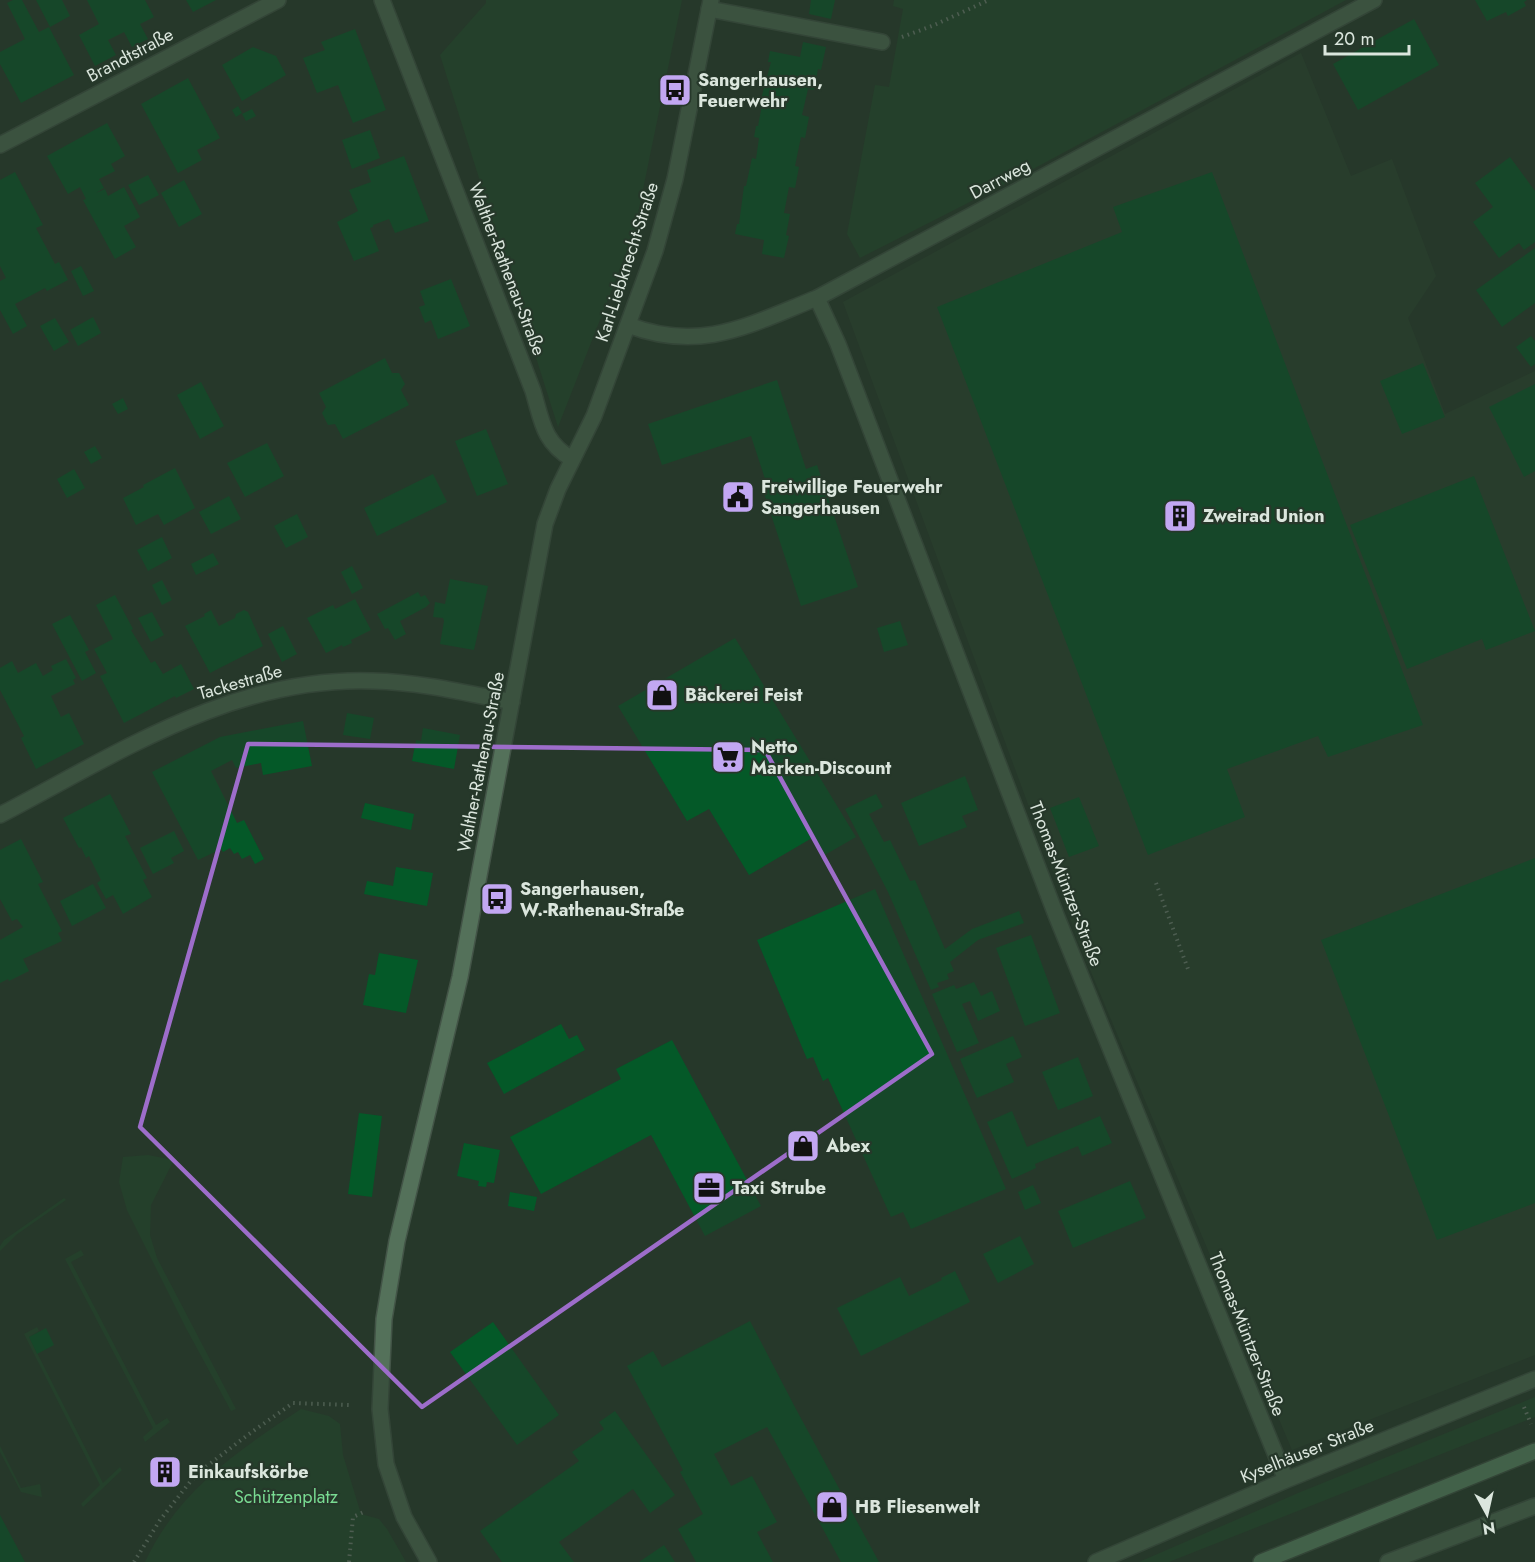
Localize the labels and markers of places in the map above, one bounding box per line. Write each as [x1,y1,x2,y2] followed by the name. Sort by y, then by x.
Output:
[698,67,823,114] place label: Sangerhausen, Feuerwehr
[657,72,693,108] bus stop icon: Sangerhausen, Feuerwehr
[761,474,943,521] place label: Freiwillige Feuerwehr Sangerhausen
[720,479,756,515] public building icon: Freiwillige Feuerwehr Sangerhausen
[1162,498,1198,534] building icon: Zweirad Union
[1203,503,1324,529] place label: Zweirad Union
[644,677,680,713] shop icon: Bäckerei Feist
[685,682,803,708] place label: Bäckerei Feist
[751,734,891,781] place label: Netto Marken-Discount
[710,739,746,775] supermarket icon: Netto Marken-Discount
[520,876,684,923] place label: Sangerhausen, W.-Rathenau-Straße
[479,881,515,917] bus stop icon: Sangerhausen, W.-Rathenau-Straße
[785,1128,821,1164] shop icon: Abex
[825,1133,870,1159] place label: Abex
[691,1170,727,1206] office icon: Taxi Strube
[732,1175,826,1201] place label: Taxi Strube
[147,1454,183,1490] building icon: Einkaufskörbe
[188,1459,309,1485] place label: Einkaufskörbe
[814,1489,850,1525] shop icon: HB Fliesenwelt
[855,1494,980,1520] place label: HB Fliesenwelt

